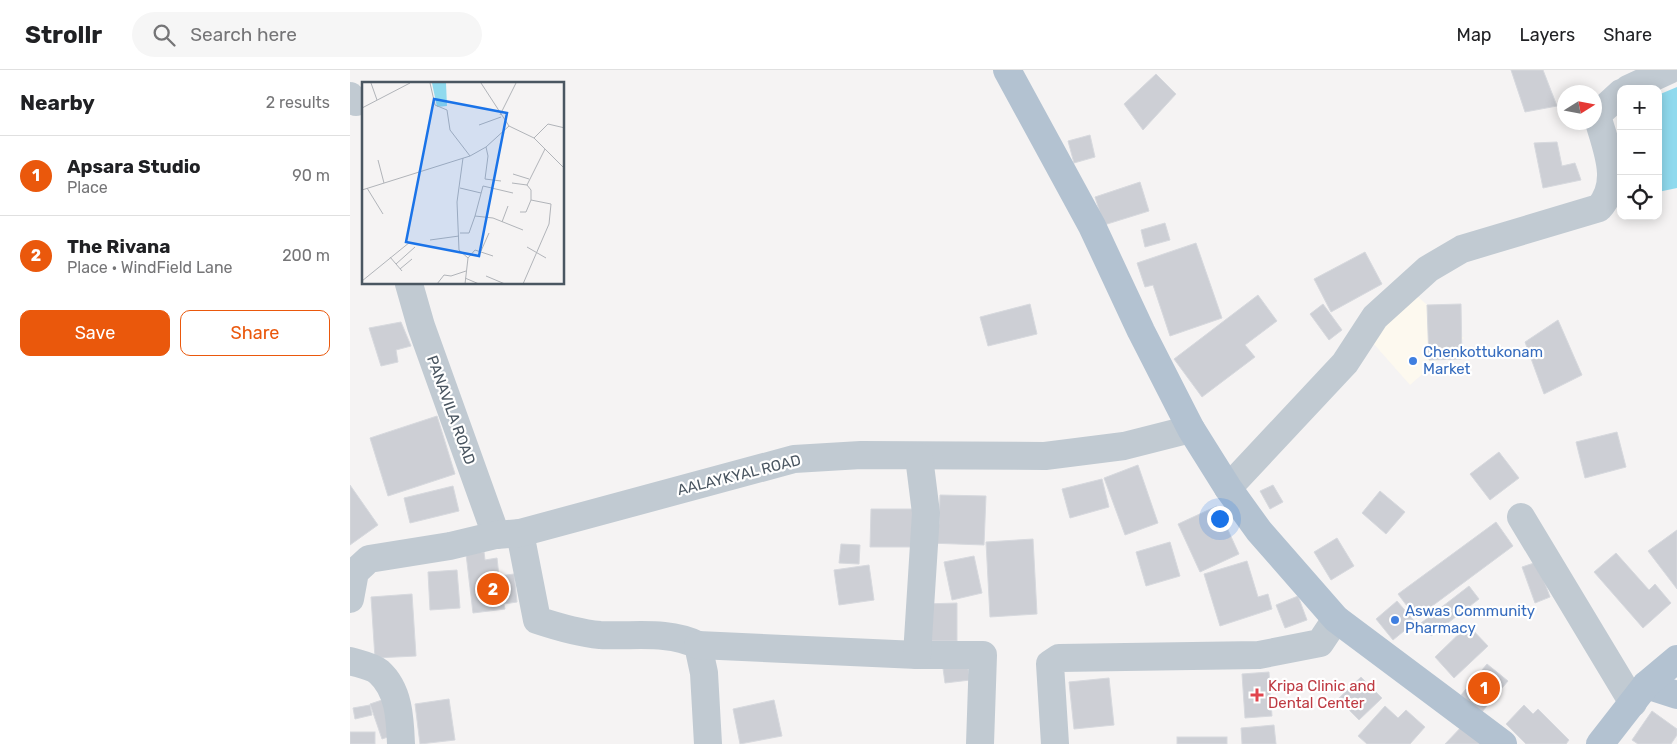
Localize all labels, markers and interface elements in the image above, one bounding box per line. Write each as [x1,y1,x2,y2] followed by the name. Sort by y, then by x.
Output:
[132,12,482,57] search box
[25,21,102,49] text: Strollr
[150,21,178,49] icon: search
[190,23,297,46] text: Search here
[1457,24,1492,46] text: Map
[1520,24,1575,46] text: Layers
[1603,24,1652,46] text: Share
[362,82,565,285] inset map
[1557,85,1602,130] north arrow
[1617,85,1662,220] map controls
[1617,85,1662,130] button: +
[20,90,95,115] text: Nearby
[266,93,330,112] text: 2 results
[1617,130,1662,175] button: −
[67,155,201,178] text: Apsara Studio
[32,166,40,185] text: 1
[292,166,330,185] text: 90 m
[1617,175,1662,220] button: locate
[67,178,108,197] text: Place
[67,235,170,258] text: The Rivana
[31,246,41,265] text: 2
[282,246,330,265] text: 200 m
[67,258,233,277] text: Place · WindField Lane
[20,310,170,356] button: Save
[180,310,330,356] button: Share
[1423,343,1543,378] place label: Chenkottukonam Market
[423,353,479,467] street label: PANAVILA ROAD
[1407,355,1419,367] marker: Chenkottukonam Market
[675,451,803,499] street label: AALAYKYAL ROAD
[1207,506,1233,532] your location
[477,570,509,608] pin: 2
[1405,602,1535,637] place label: Aswas Community Pharmacy
[1389,614,1401,626] marker: Aswas Community Pharmacy
[1468,669,1500,707] pin: 1
[1268,677,1375,712] place label: Kripa Clinic and Dental Center
[1250,688,1264,702] marker: Kripa Clinic and Dental Center

